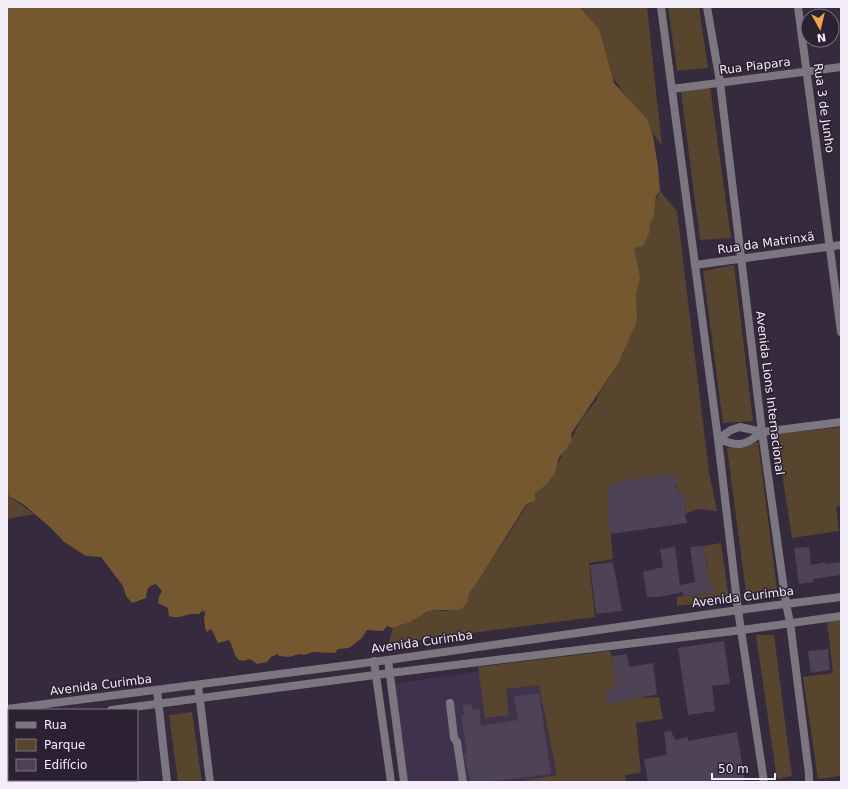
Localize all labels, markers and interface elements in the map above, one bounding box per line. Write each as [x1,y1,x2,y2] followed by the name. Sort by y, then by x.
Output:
[800,8,840,48] north arrow
[816,30,827,44] text: N
[719,55,791,77] street label: Rua Piapara
[811,62,837,154] street label: Rua 3 de Junho
[716,229,816,257] street label: Rua da Matrinxã
[753,310,787,476] street label: Avenida Lions Internacional
[691,584,795,610] street label: Avenida Curimba
[370,628,474,656] street label: Avenida Curimba
[49,672,153,698] street label: Avenida Curimba
[8,709,138,781] legend
[44,718,67,732] text: Rua
[44,738,85,752] text: Parque
[712,755,775,781] scale bar
[44,758,87,772] text: Edifício
[718,762,749,776] text: 50 m

